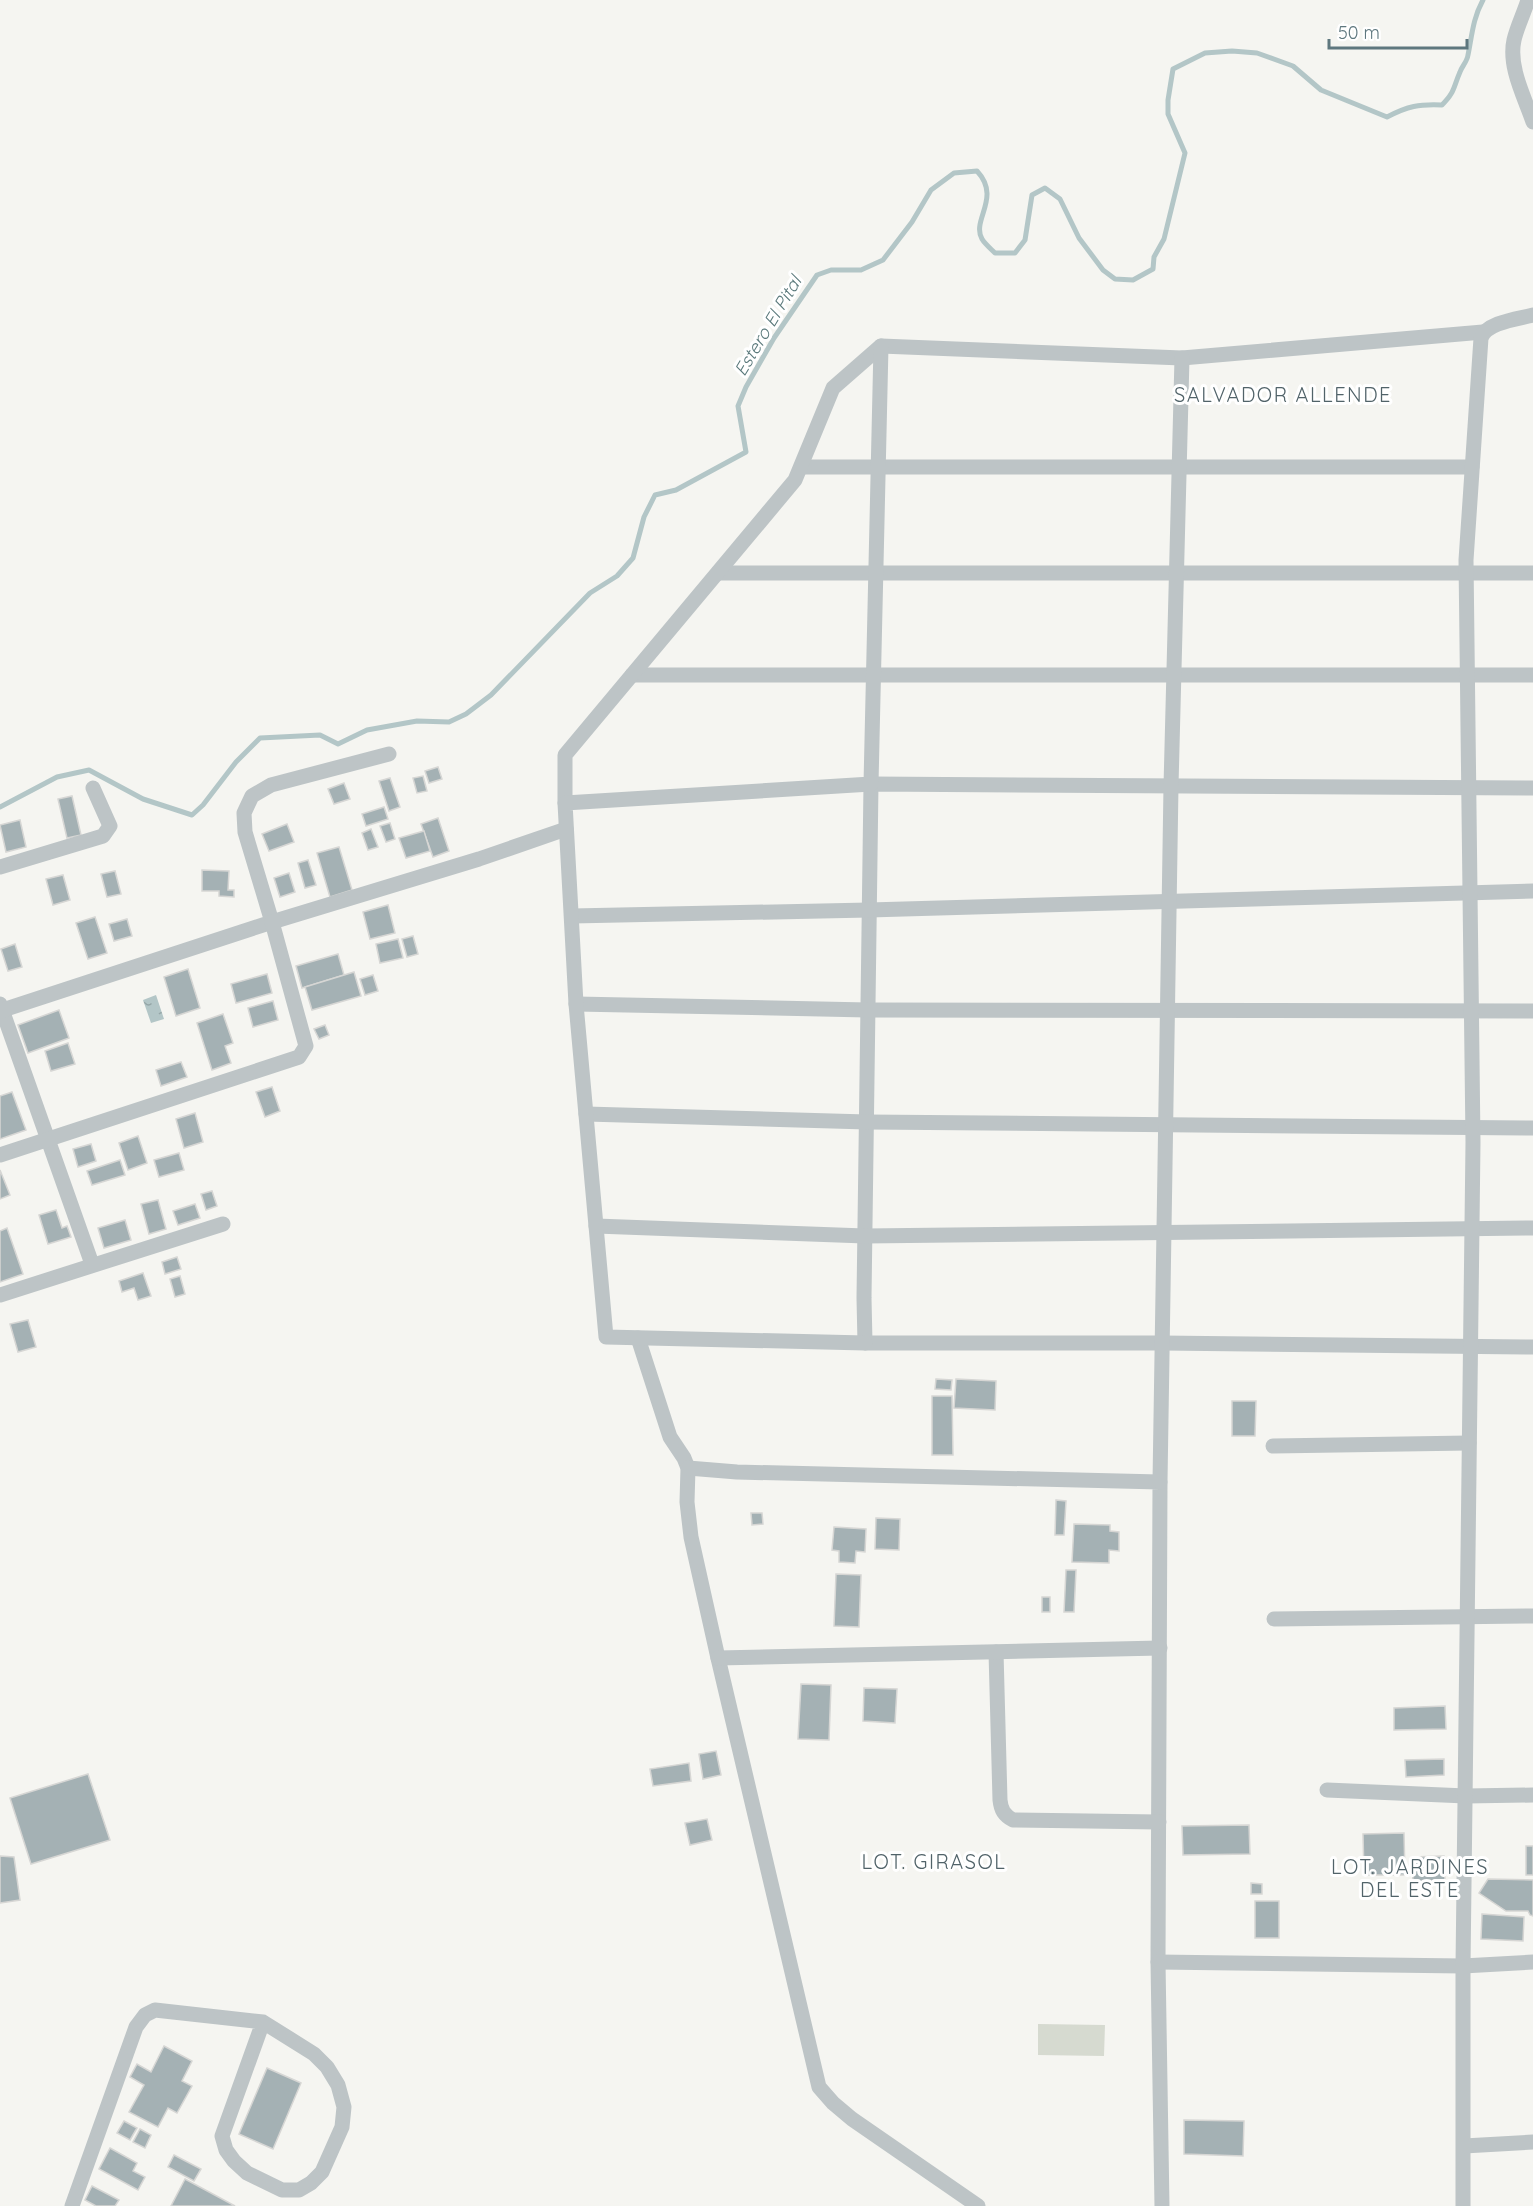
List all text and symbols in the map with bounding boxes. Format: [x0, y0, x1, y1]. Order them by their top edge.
scale bar [1329, 12, 1467, 50]
text: 50 m [1338, 21, 1380, 44]
water label: Estero El Pital [729, 270, 807, 380]
district label: SALVADOR ALLENDE [1174, 382, 1392, 407]
district label: LOT. GIRASOL [862, 1849, 1006, 1874]
district label: LOT. JARDINES DEL ESTE [1331, 1854, 1489, 1902]

